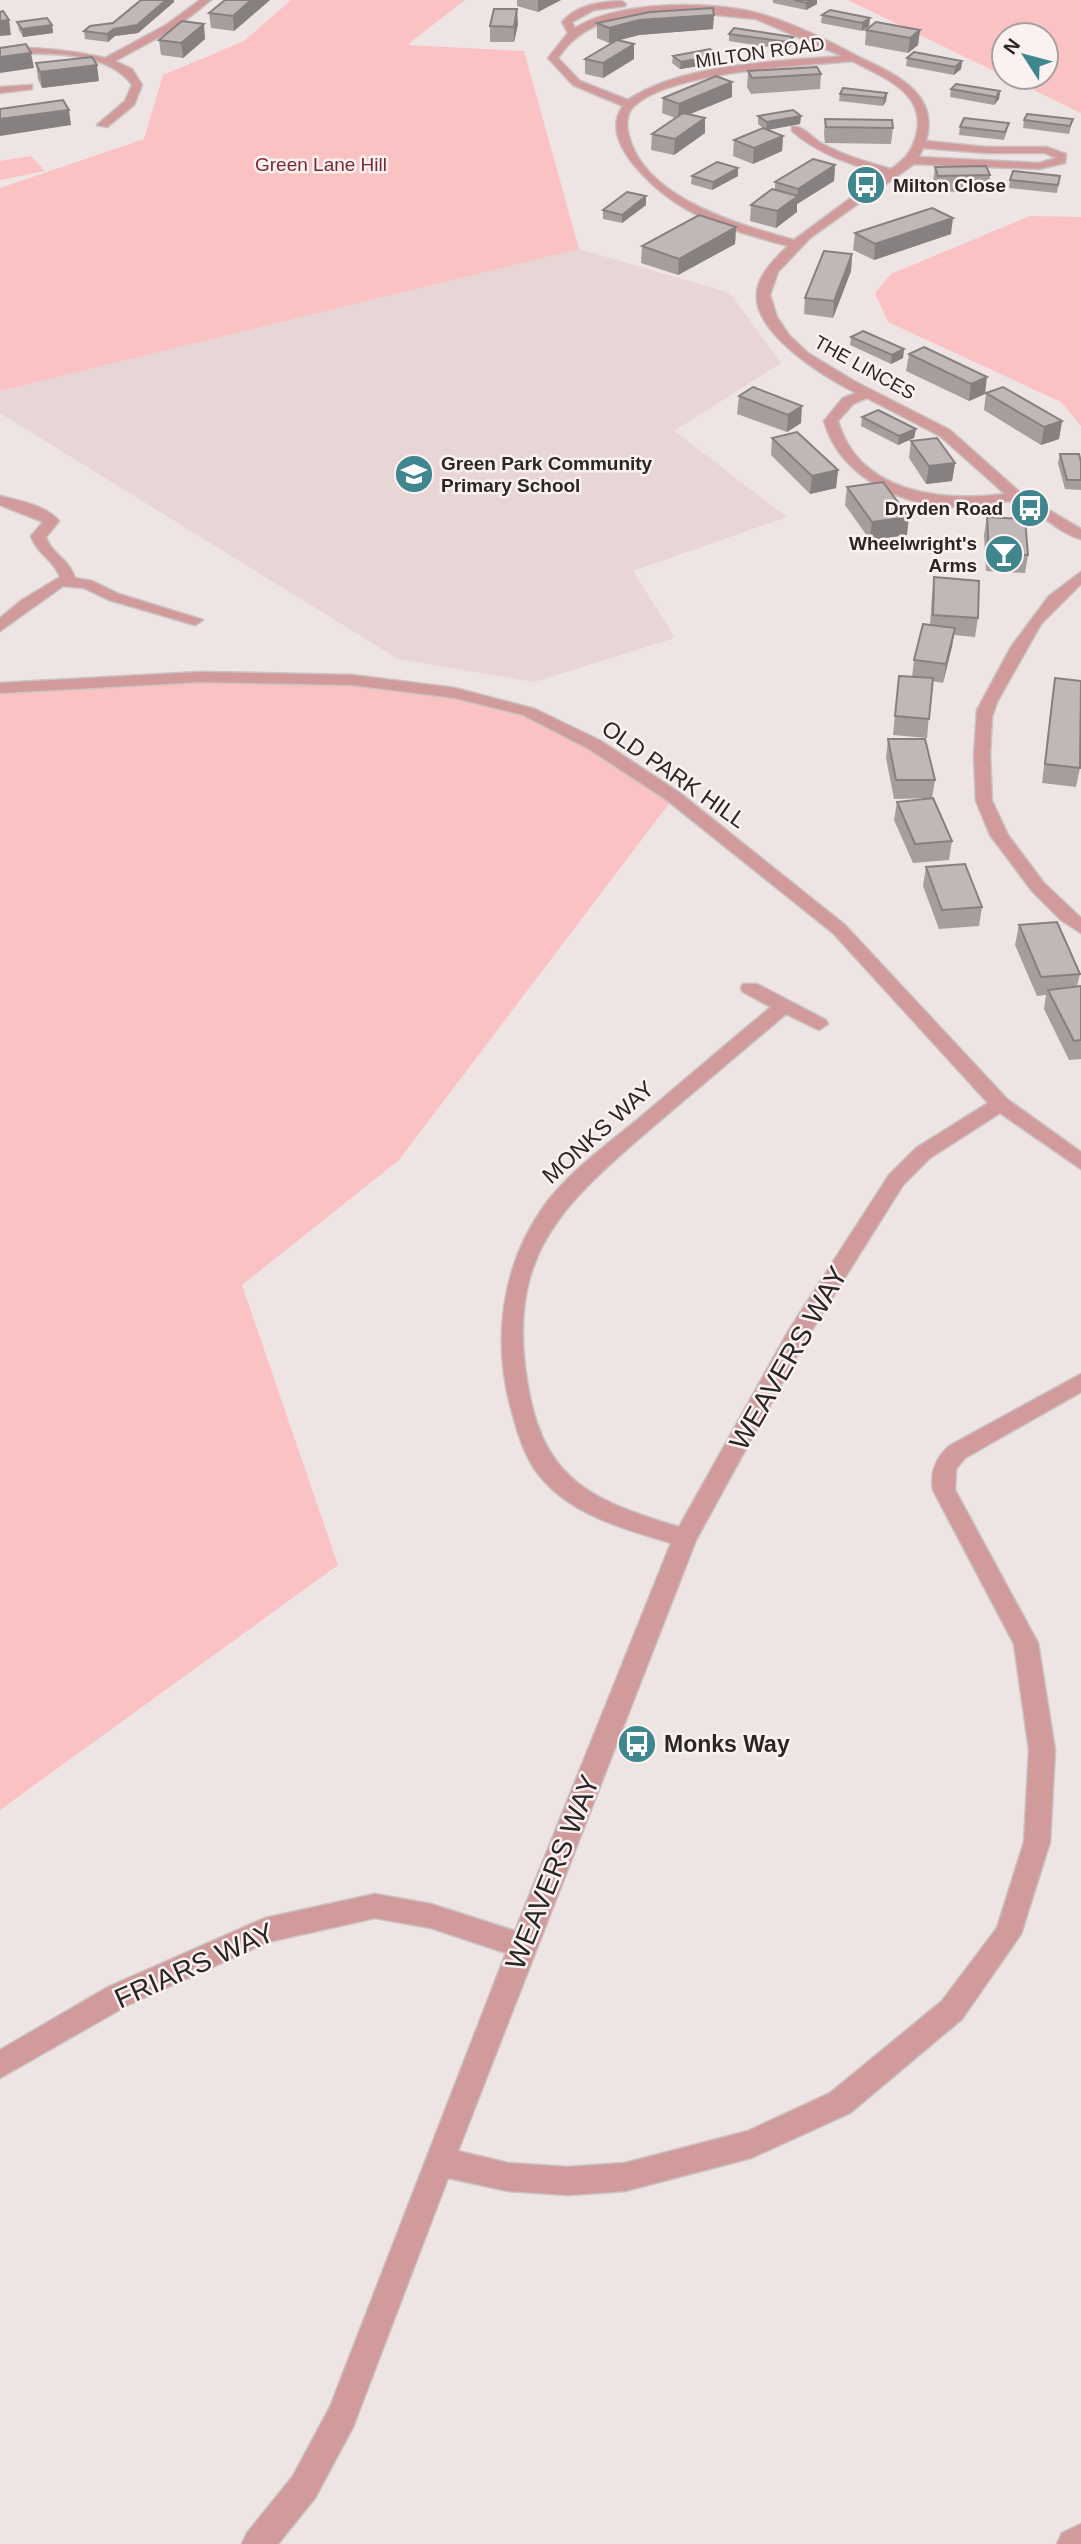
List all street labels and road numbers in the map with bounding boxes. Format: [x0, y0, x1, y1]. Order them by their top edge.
street label: MILTON ROAD [694, 33, 826, 72]
street label: THE LINCES [811, 331, 919, 404]
street label: OLD PARK HILL [597, 715, 751, 833]
street label: MONKS WAY [537, 1075, 659, 1189]
street label: WEAVERS WAY [723, 1261, 854, 1455]
street label: WEAVERS WAY [499, 1770, 606, 1974]
street label: FRIARS WAY [110, 1916, 279, 2014]

